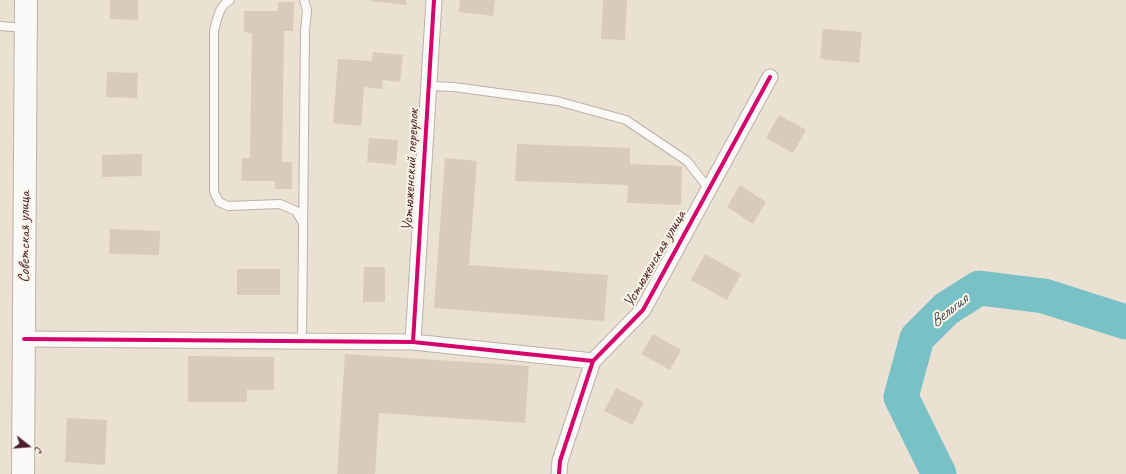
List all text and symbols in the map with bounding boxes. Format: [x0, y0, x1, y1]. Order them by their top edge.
street label: Устюженский переулок [398, 109, 424, 231]
street label: Советская улица [15, 191, 35, 283]
street label: Устюженская улица [620, 207, 690, 311]
water label: Вельгия [926, 290, 972, 332]
north arrow [8, 426, 48, 466]
text: С [32, 445, 47, 454]

